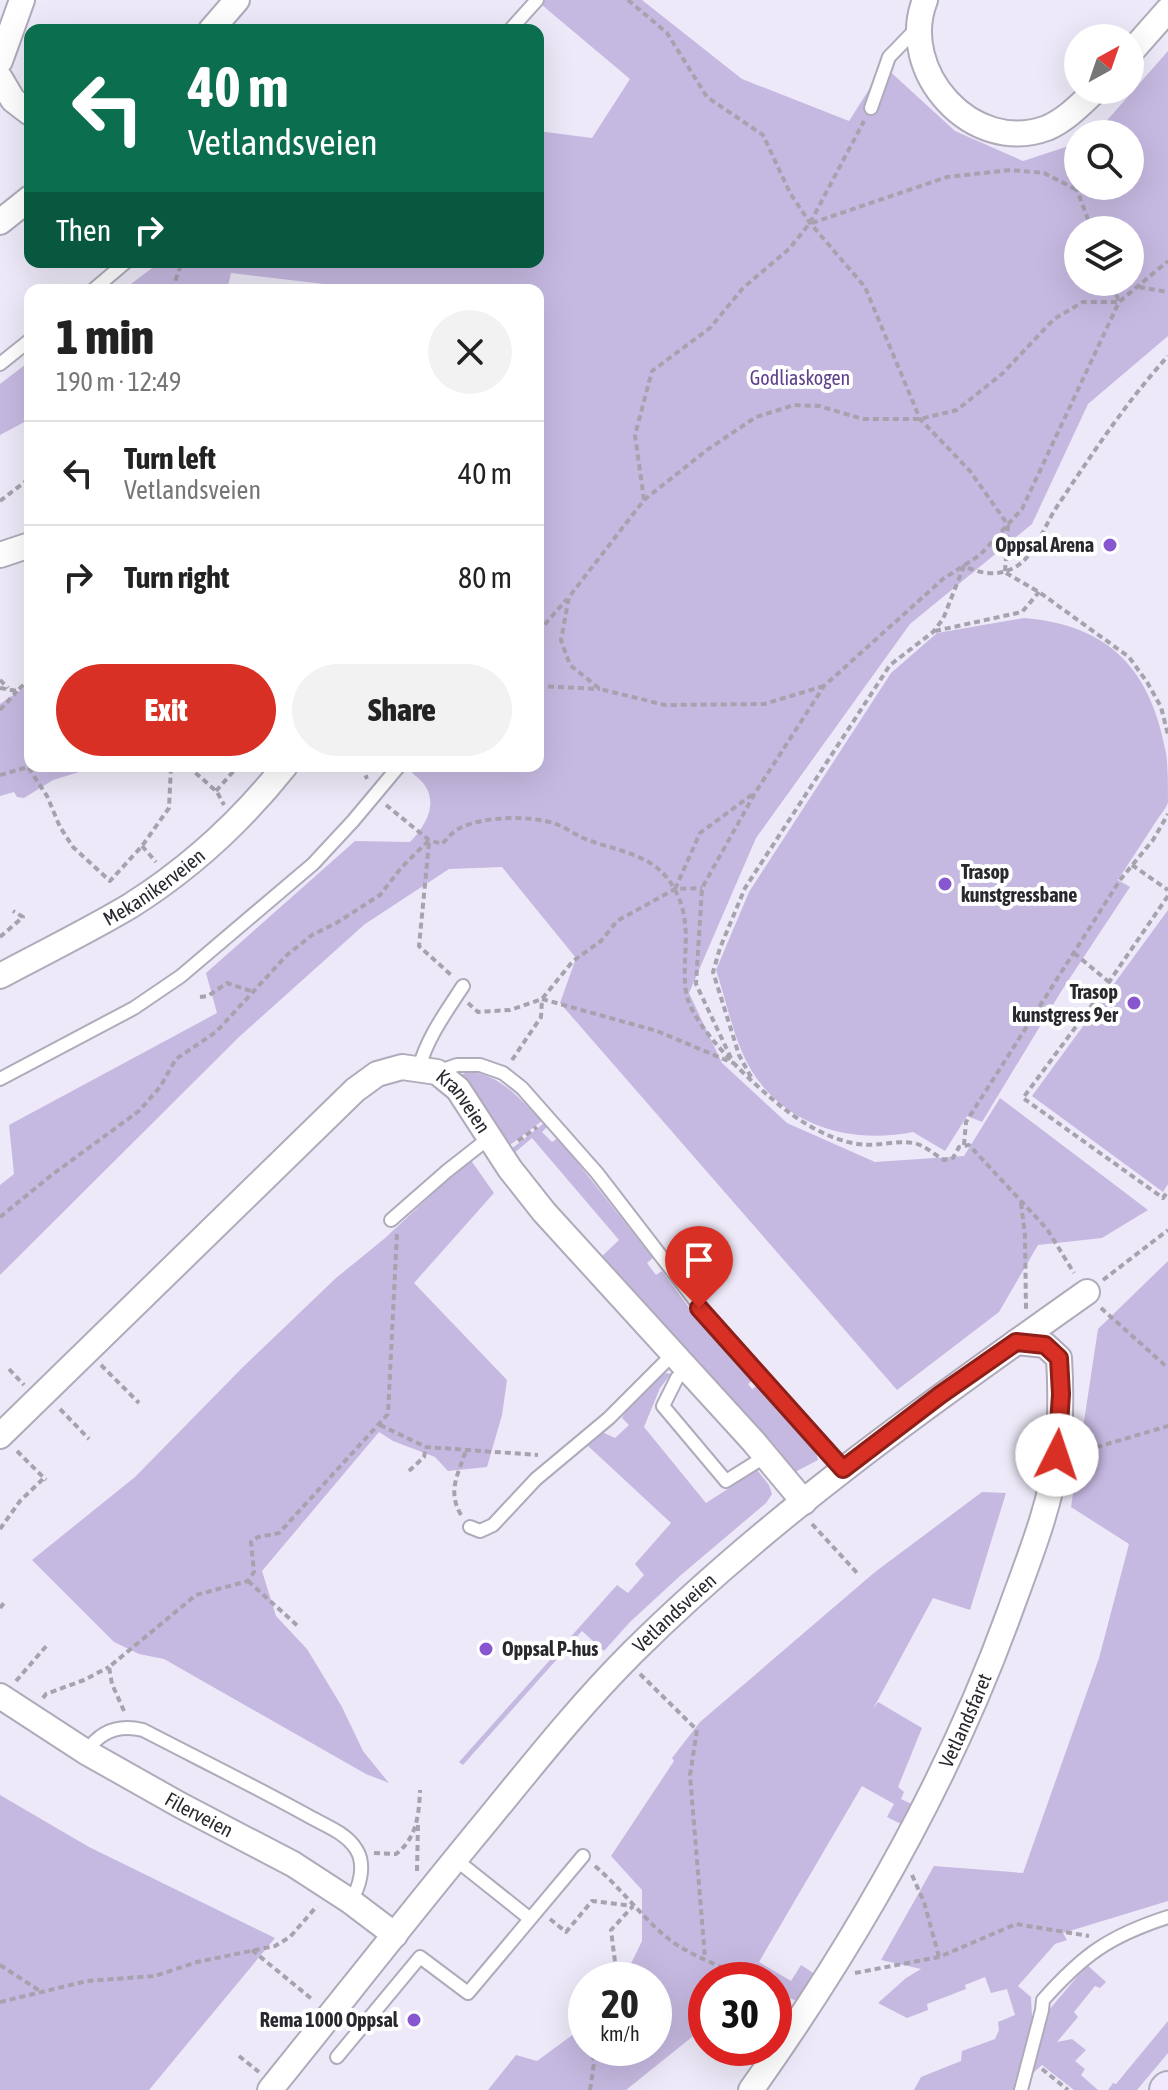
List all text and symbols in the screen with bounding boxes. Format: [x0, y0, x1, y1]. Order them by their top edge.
north arrow [1064, 24, 1144, 104]
map controls [1064, 24, 1144, 296]
text: 40 m [188, 55, 289, 119]
icon: left [56, 56, 160, 160]
button: search [1064, 120, 1144, 200]
text: Vetlandsveien [188, 121, 378, 163]
icon: right [127, 208, 171, 252]
text: Then [56, 213, 111, 247]
button: layers [1064, 216, 1144, 296]
text: 1 min [56, 309, 154, 364]
button: close [428, 310, 512, 394]
park label: Godliaskogen [750, 366, 850, 389]
text: 190 m · 12:49 [56, 367, 181, 397]
text: Turn left [124, 441, 216, 475]
icon: left [56, 451, 100, 495]
text: 40 m [458, 456, 512, 490]
text: Vetlandsveien [124, 475, 261, 505]
place label: Oppsal Arena [995, 533, 1094, 556]
marker: Oppsal Arena [1101, 536, 1119, 554]
icon: right [56, 555, 100, 599]
text: Turn right [124, 560, 230, 594]
text: 80 m [458, 560, 512, 594]
button: Exit [56, 664, 276, 756]
button: Share [292, 664, 512, 756]
street label: Mekanikerveien [99, 843, 209, 930]
place label: Trasop kunstgressbane [961, 860, 1077, 906]
marker: Trasop kunstgressbane [936, 875, 954, 893]
place label: Trasop kunstgress 9er [1012, 980, 1119, 1026]
marker: Trasop kunstgress 9er [1125, 994, 1143, 1012]
street label: Kranveien [432, 1064, 495, 1137]
pin [665, 1226, 733, 1308]
icon: arrive [677, 1238, 721, 1282]
position arrow [1015, 1413, 1099, 1497]
street label: Vetlandsveien [628, 1568, 720, 1657]
place label: Oppsal P-hus [502, 1637, 598, 1660]
marker: Oppsal P-hus [477, 1640, 495, 1658]
street label: Vetlandsfaret [934, 1670, 996, 1771]
street label: Filerveien [161, 1787, 237, 1842]
speed limit sign: 30 [688, 1962, 792, 2066]
text: 20 [601, 1981, 639, 2026]
place label: Rema 1000 Oppsal [260, 2008, 399, 2031]
marker: Rema 1000 Oppsal [405, 2011, 423, 2029]
text: km/h [600, 2022, 640, 2045]

